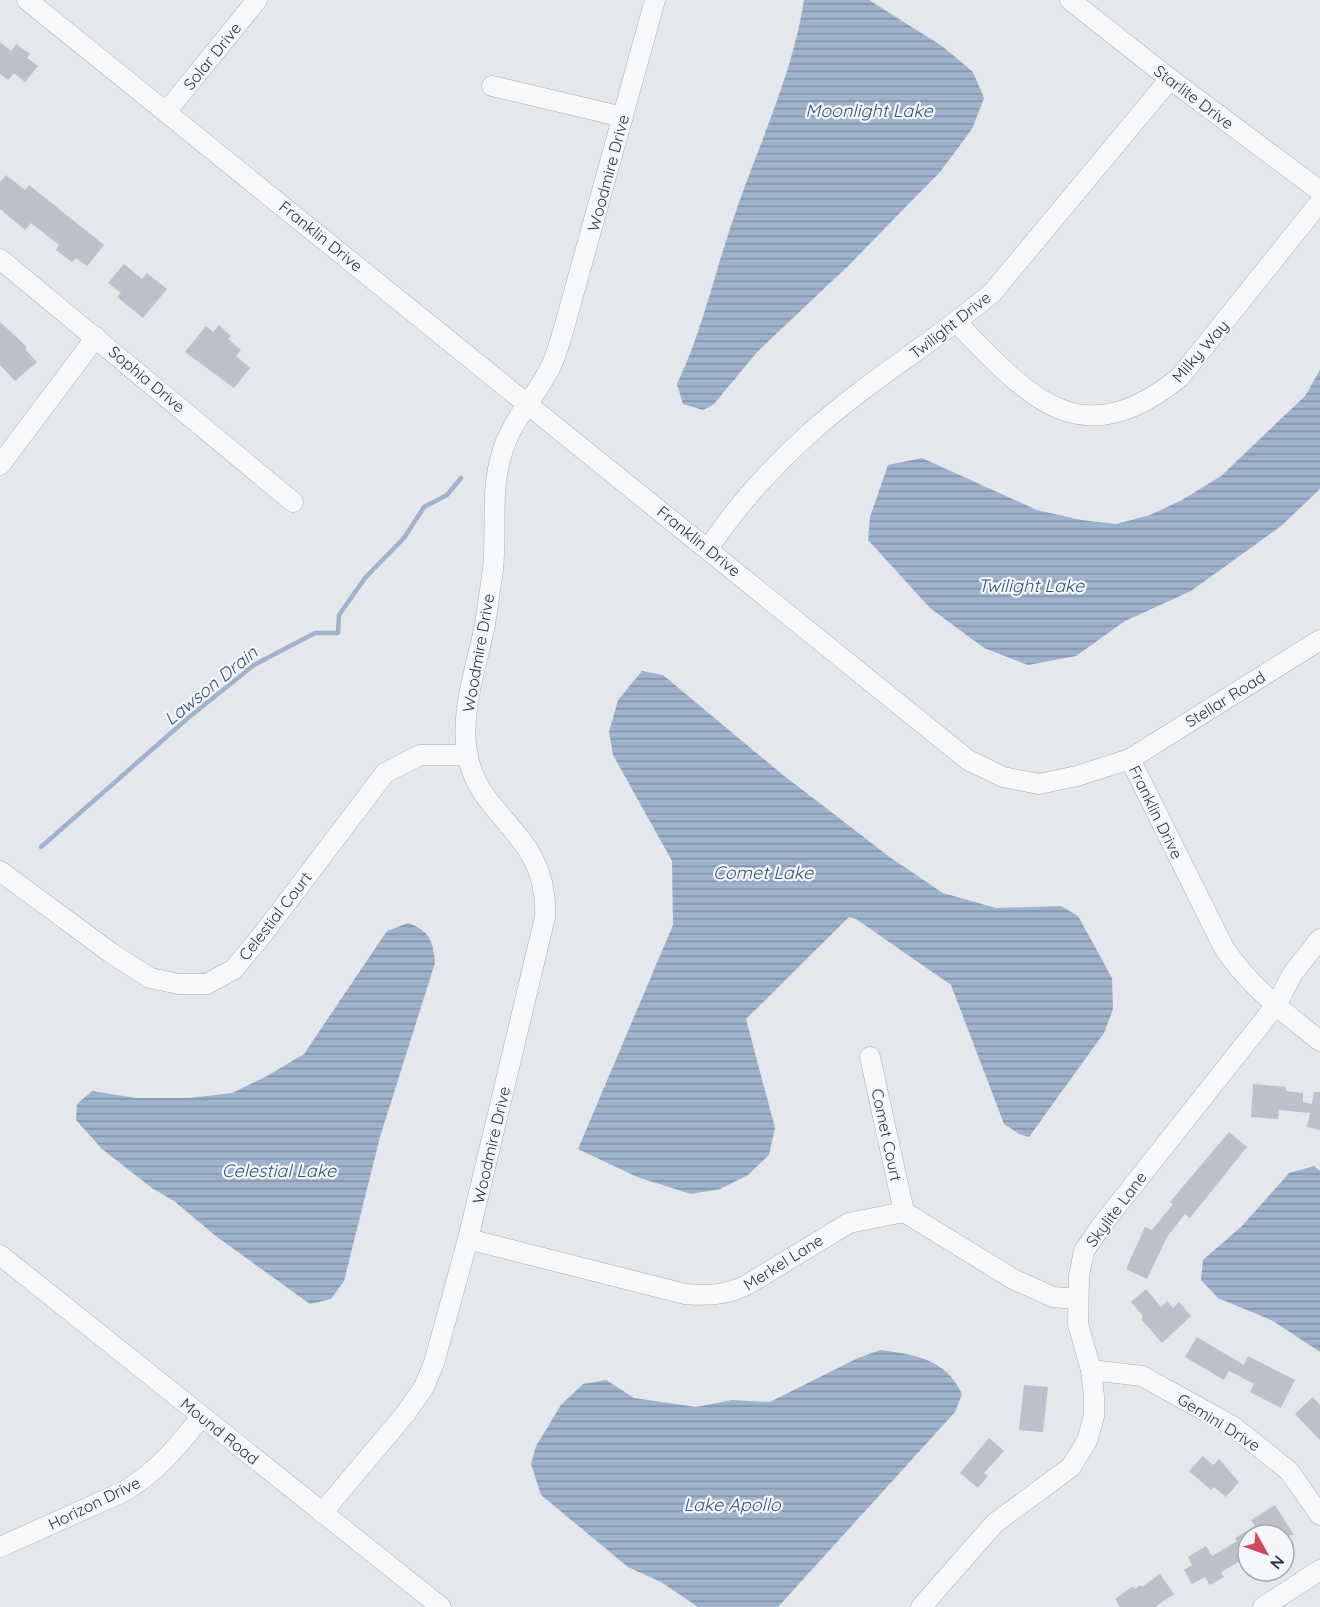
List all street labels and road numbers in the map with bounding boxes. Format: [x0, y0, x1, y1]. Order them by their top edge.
street label: Solar Drive [179, 18, 245, 94]
street label: Starlite Drive [1150, 61, 1238, 133]
street label: Woodmire Drive [583, 112, 633, 234]
street label: Franklin Drive [275, 196, 367, 276]
street label: Twilight Drive [905, 287, 995, 363]
street label: Milky Way [1167, 316, 1233, 386]
street label: Sophia Drive [105, 341, 189, 417]
street label: Franklin Drive [653, 501, 745, 581]
street label: Woodmire Drive [458, 592, 498, 714]
street label: Stellar Road [1181, 666, 1269, 732]
street label: Franklin Drive [1125, 762, 1187, 862]
street label: Celestial Court [234, 868, 316, 964]
street label: Woodmire Drive [468, 1084, 514, 1206]
street label: Comet Court [867, 1087, 907, 1183]
street label: Skylite Lane [1081, 1167, 1151, 1251]
street label: Merkel Lane [739, 1230, 827, 1294]
street label: Gemini Drive [1174, 1389, 1264, 1455]
street label: Mound Road [177, 1393, 263, 1469]
street label: Horizon Drive [45, 1472, 143, 1534]

